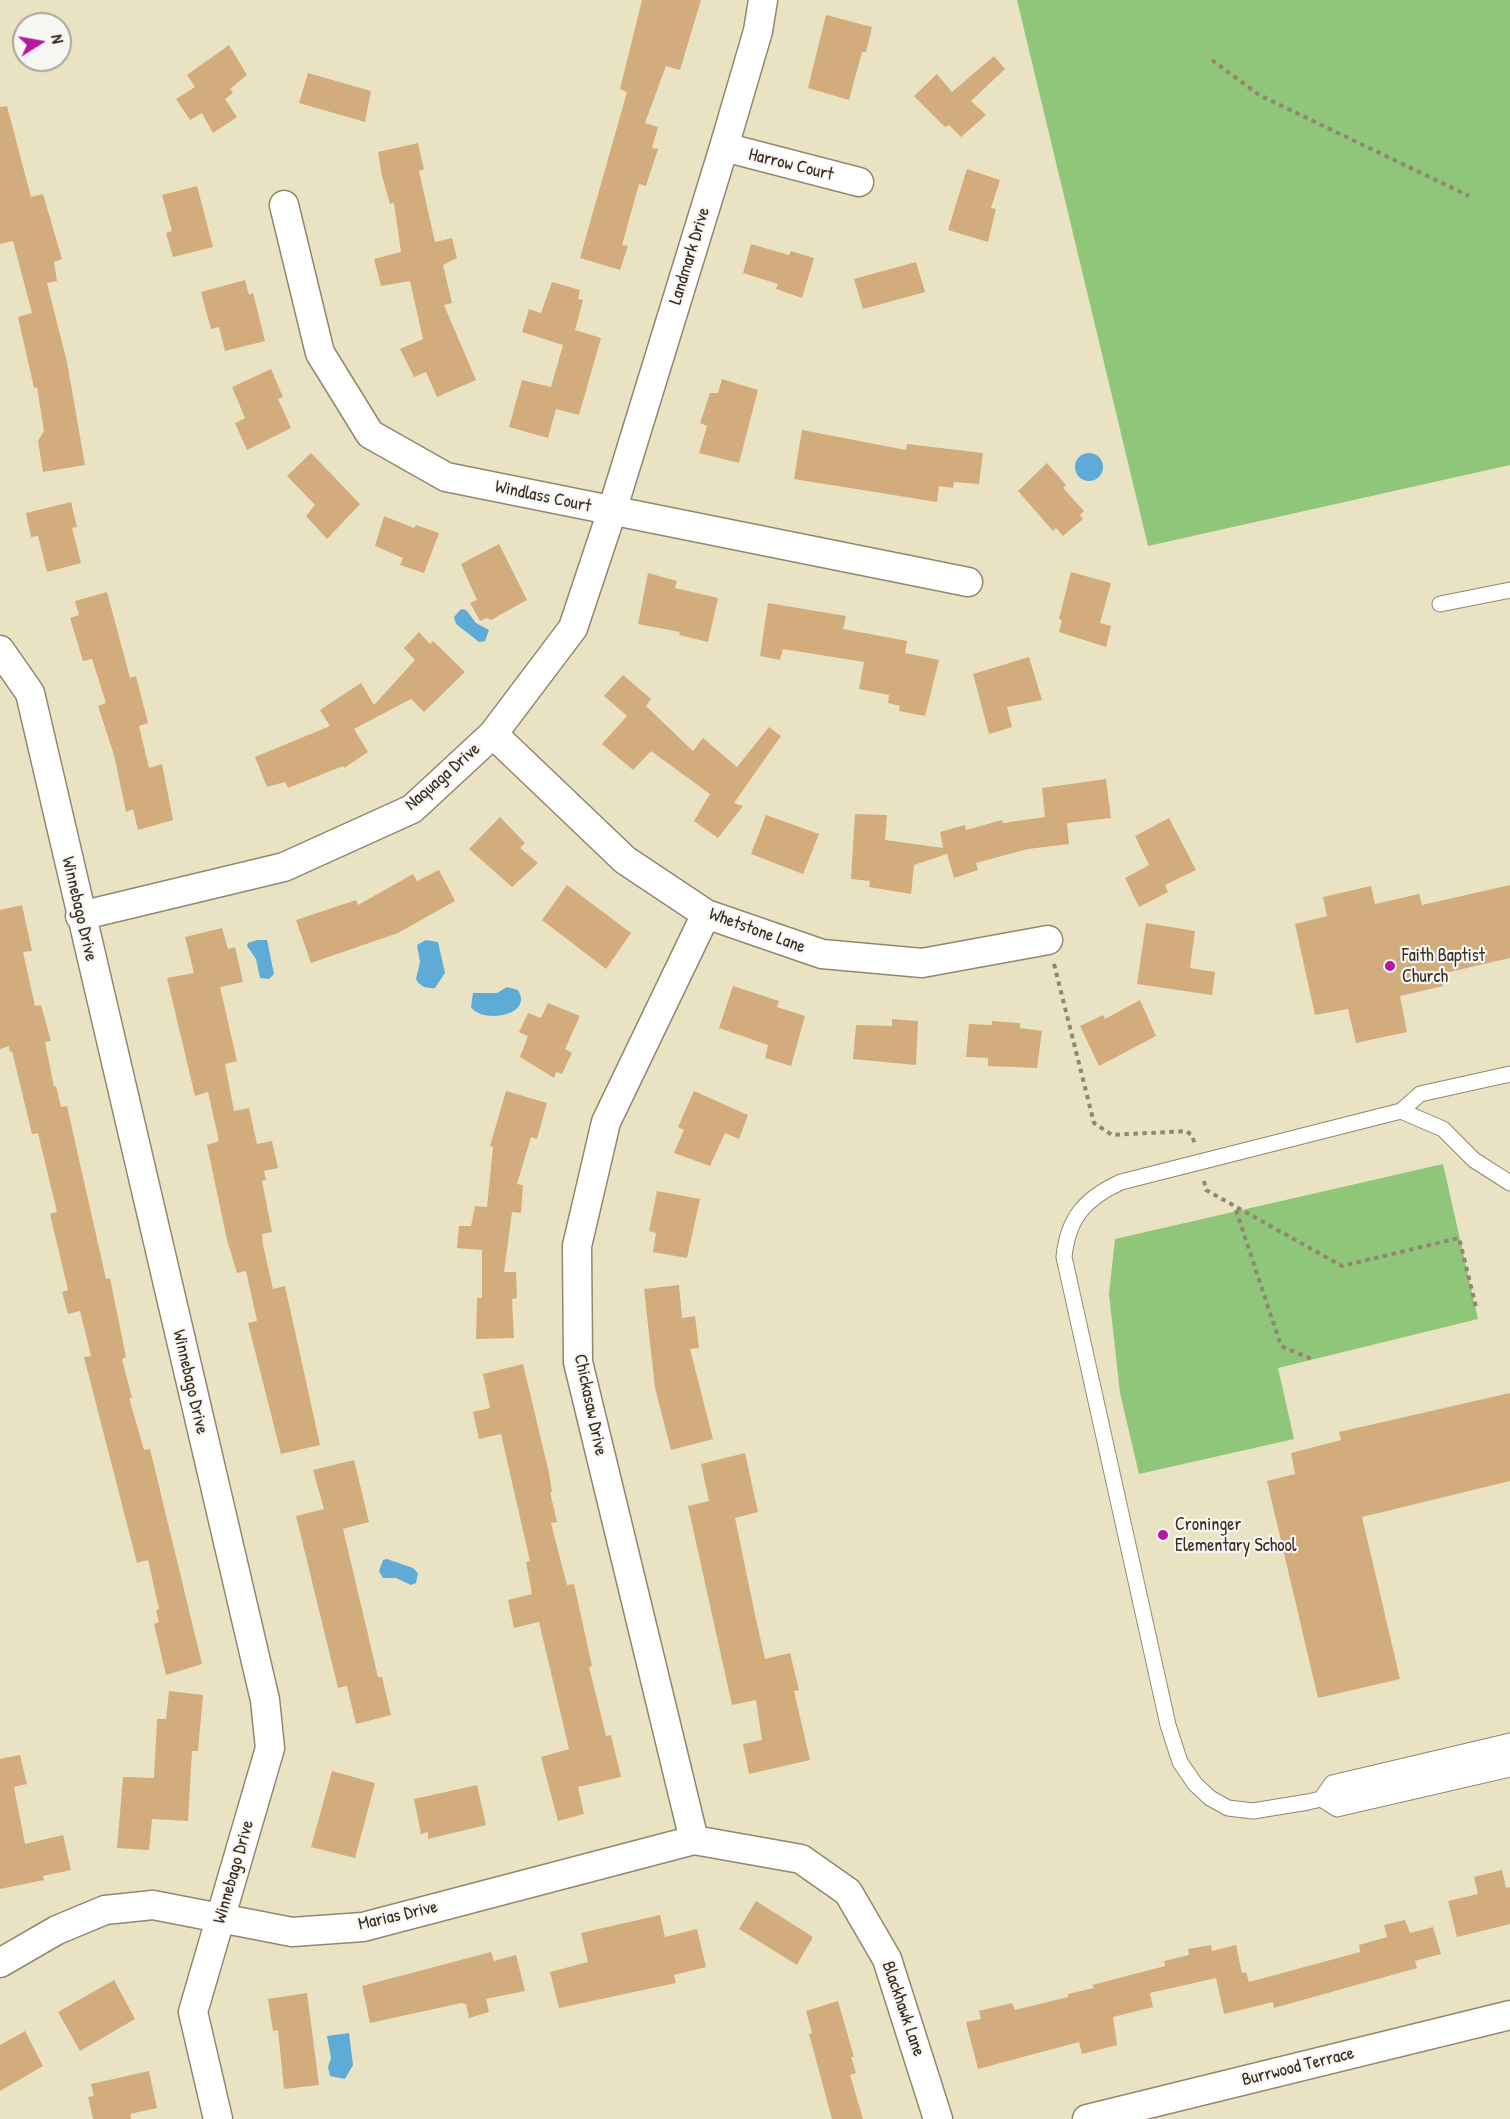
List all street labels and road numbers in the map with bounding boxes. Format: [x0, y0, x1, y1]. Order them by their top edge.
street label: Harrow Court [746, 144, 836, 186]
street label: Landmark Drive [665, 205, 715, 307]
street label: Windlass Court [493, 476, 593, 518]
street label: Naquaga Drive [401, 739, 485, 815]
street label: Winnebago Drive [57, 855, 101, 963]
street label: Whetstone Lane [706, 904, 808, 958]
street label: Winnebago Drive [168, 1328, 212, 1436]
street label: Chickasaw Drive [569, 1352, 611, 1458]
street label: Winnebago Drive [209, 1818, 259, 1926]
street label: Marias Drive [356, 1896, 440, 1936]
street label: Blackhawk Lane [877, 1959, 929, 2059]
street label: Burrwood Terrace [1240, 2043, 1356, 2091]

